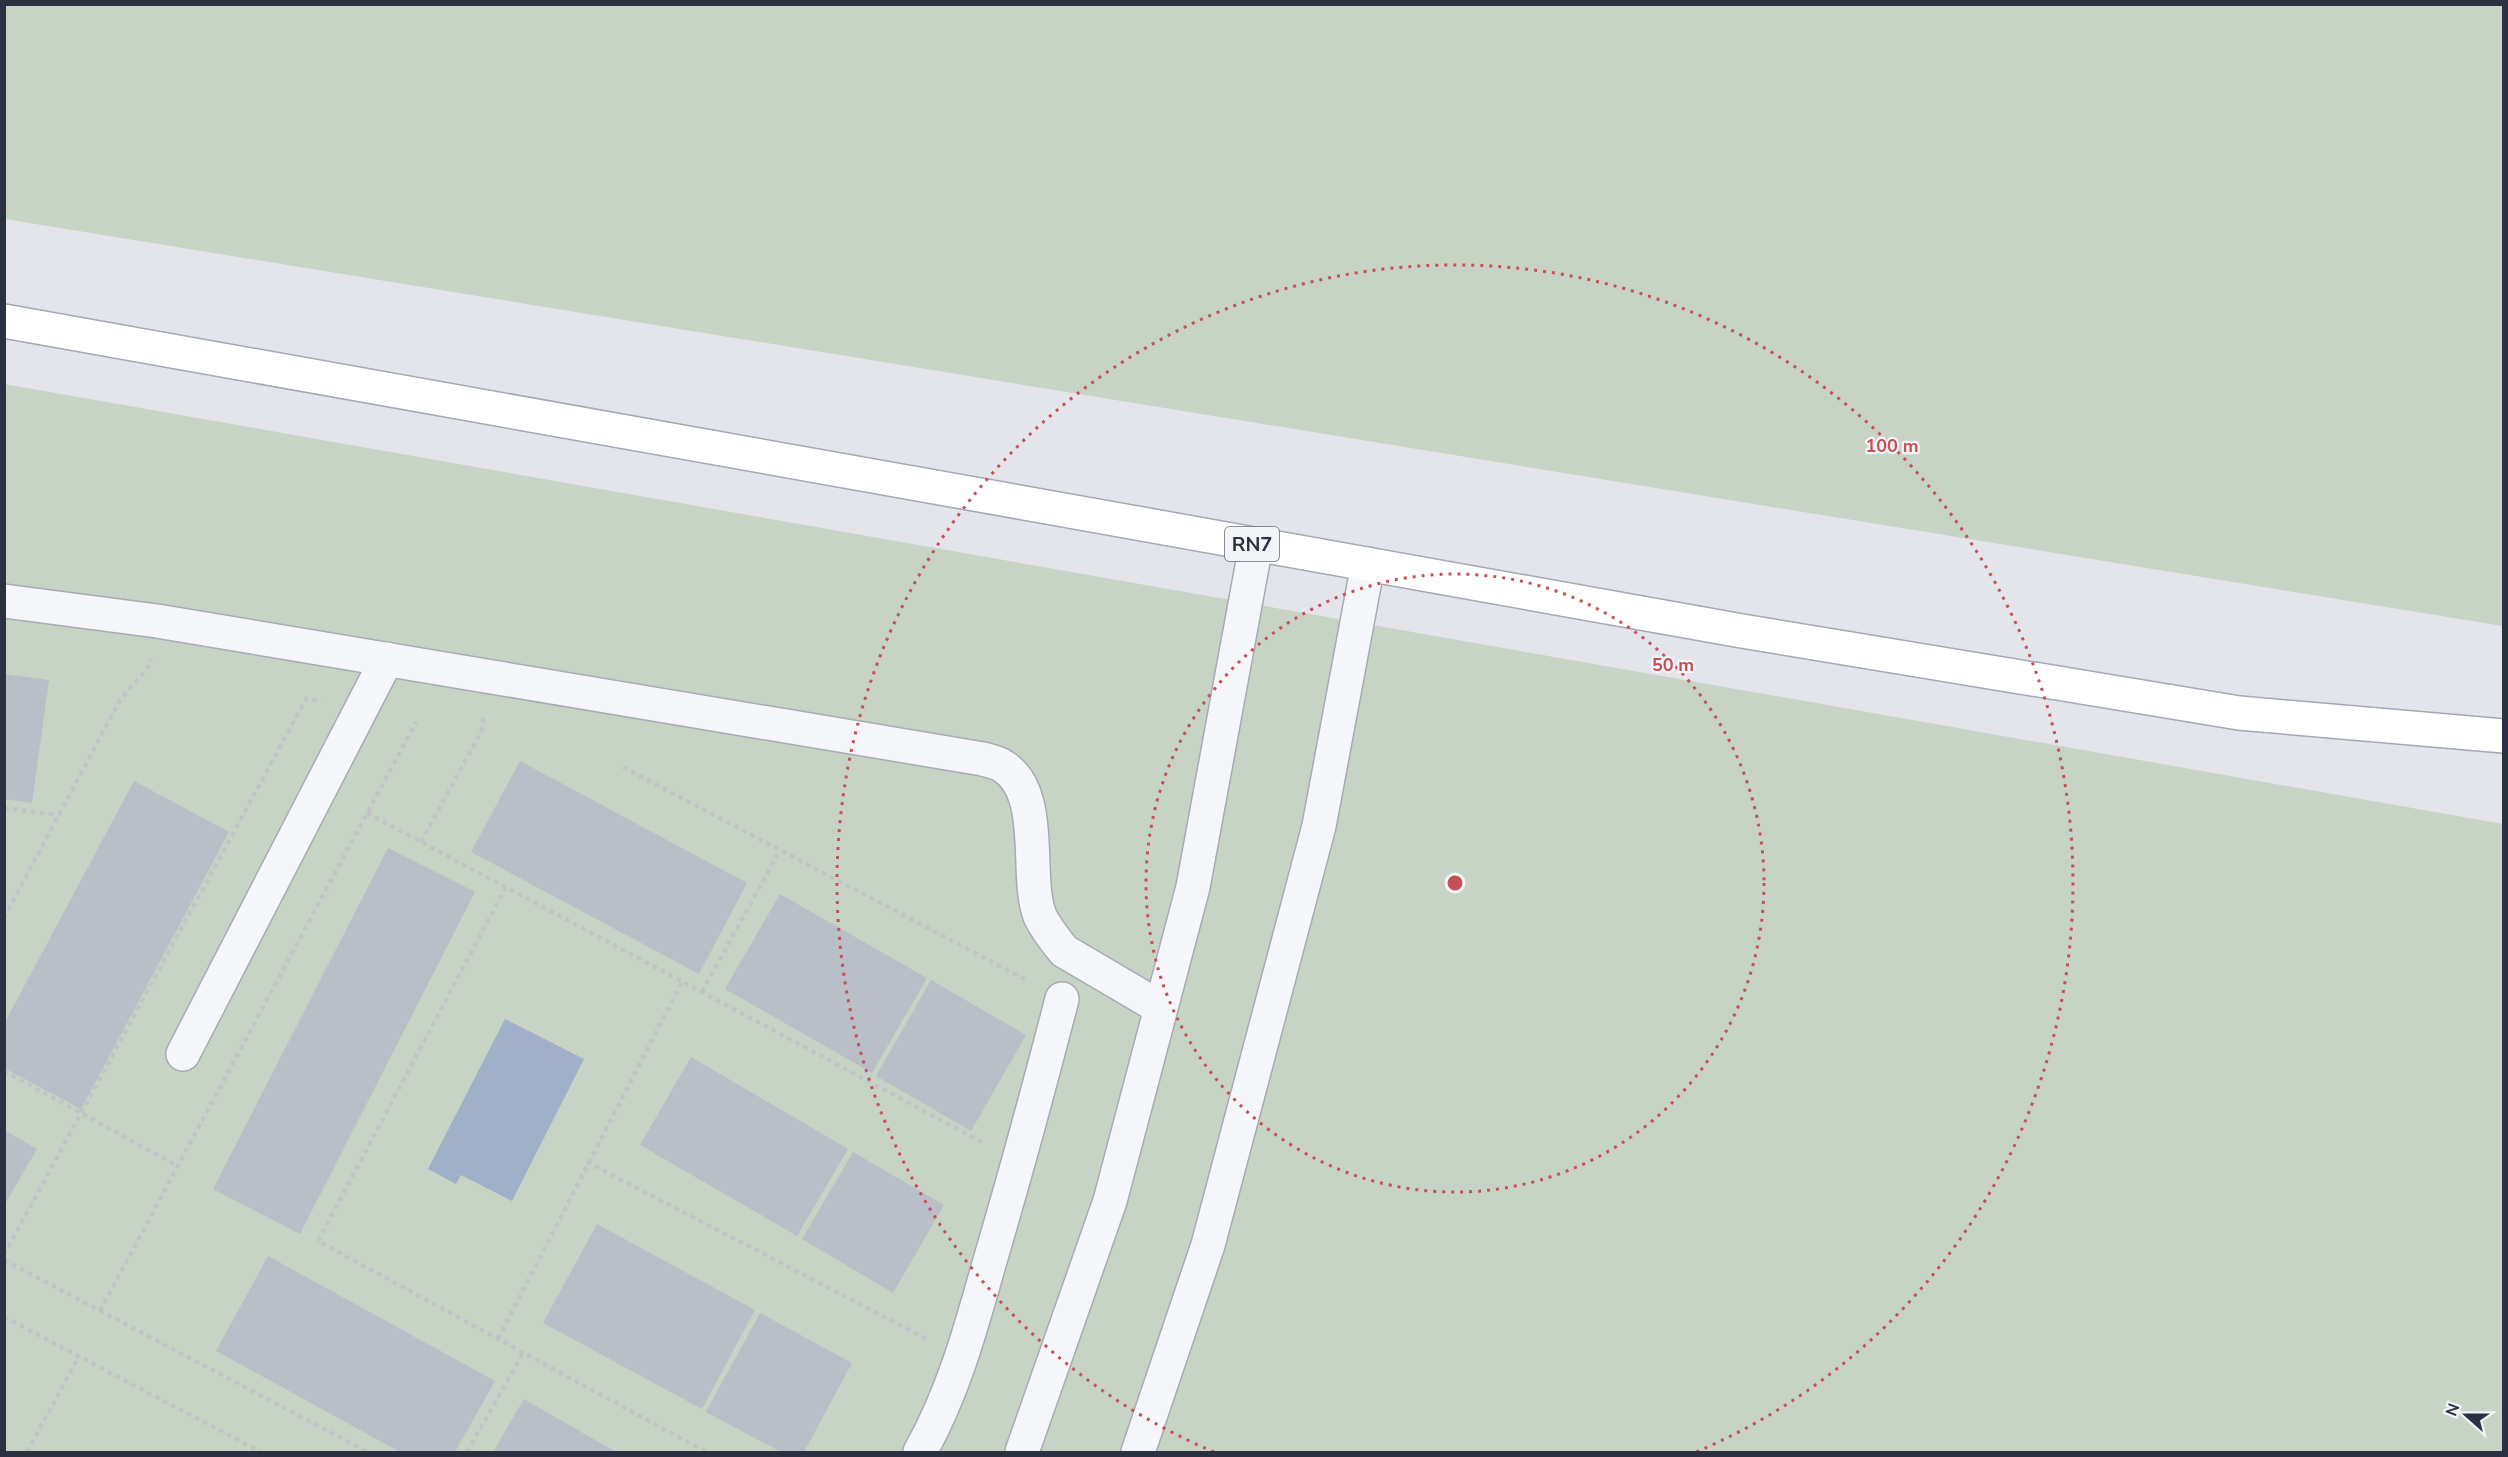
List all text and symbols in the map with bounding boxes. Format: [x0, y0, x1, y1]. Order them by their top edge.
text: 100 m [1865, 434, 1919, 458]
road number: RN7 [1225, 527, 1279, 561]
text: 50 m [1652, 653, 1694, 677]
centre of rings [1445, 873, 1465, 893]
north arrow [2436, 1385, 2496, 1445]
text: N [2441, 1400, 2465, 1420]

